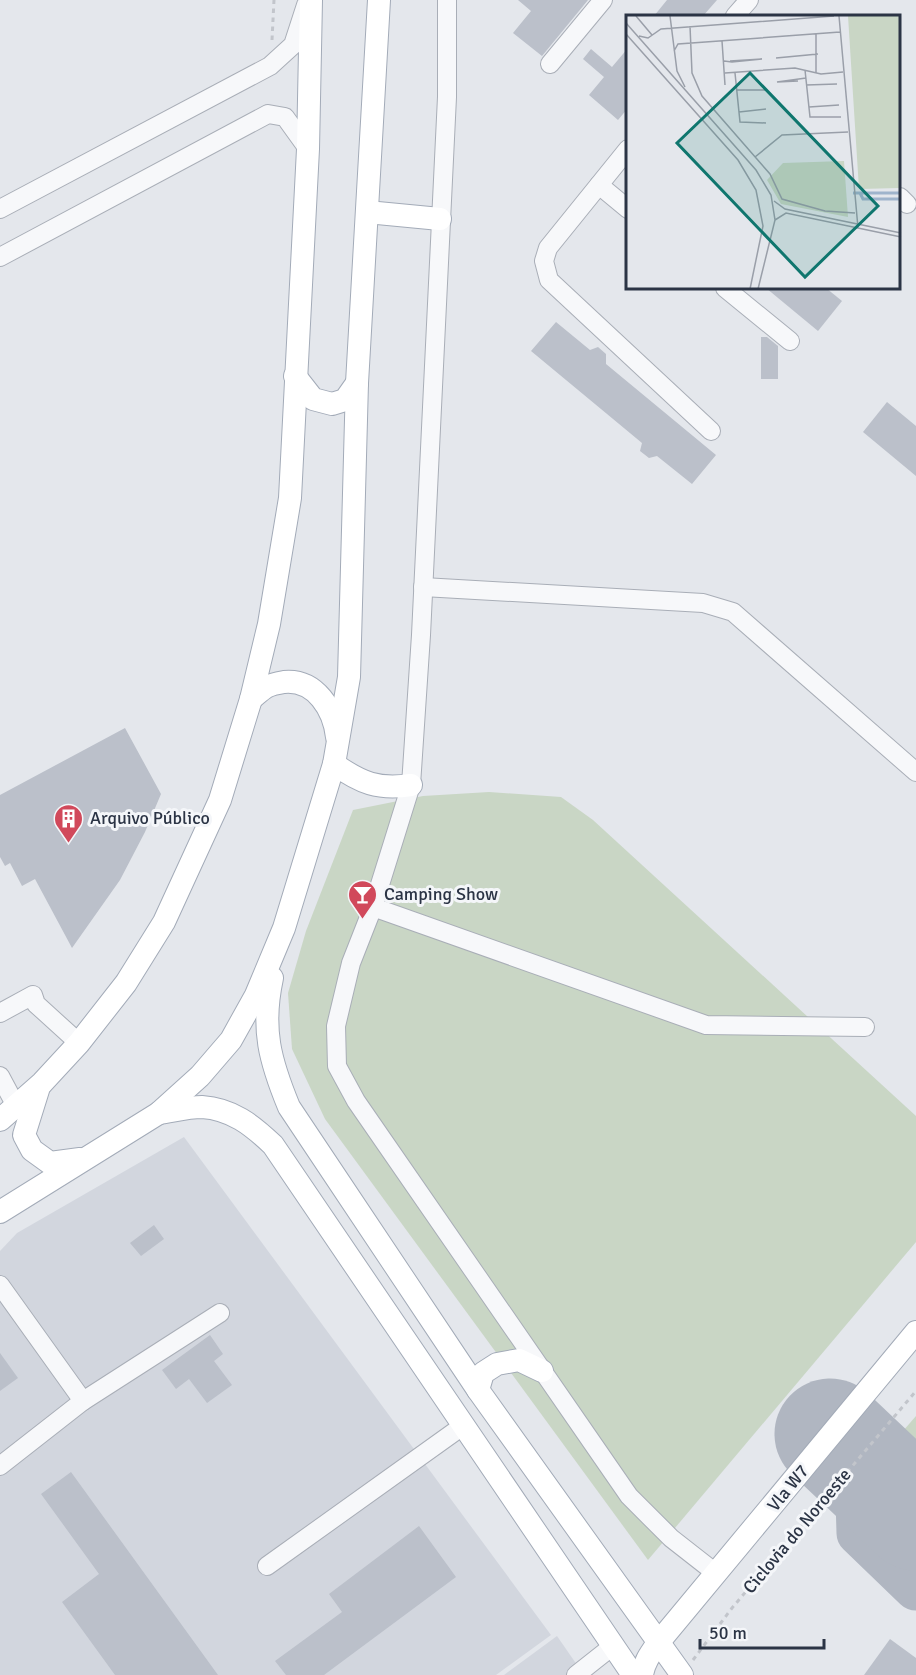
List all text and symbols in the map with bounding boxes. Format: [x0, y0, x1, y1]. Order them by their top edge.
inset map [626, 15, 901, 290]
building icon: Arquivo Público [53, 802, 85, 844]
place label: Arquivo Público [90, 807, 210, 829]
bar icon: Camping Show [347, 878, 379, 920]
place label: Camping Show [384, 883, 498, 905]
street label: Vla W7 [763, 1460, 813, 1516]
street label: Ciclovia do Noroeste [738, 1464, 856, 1598]
scale bar [700, 1612, 824, 1650]
text: 50 m [709, 1622, 747, 1644]

